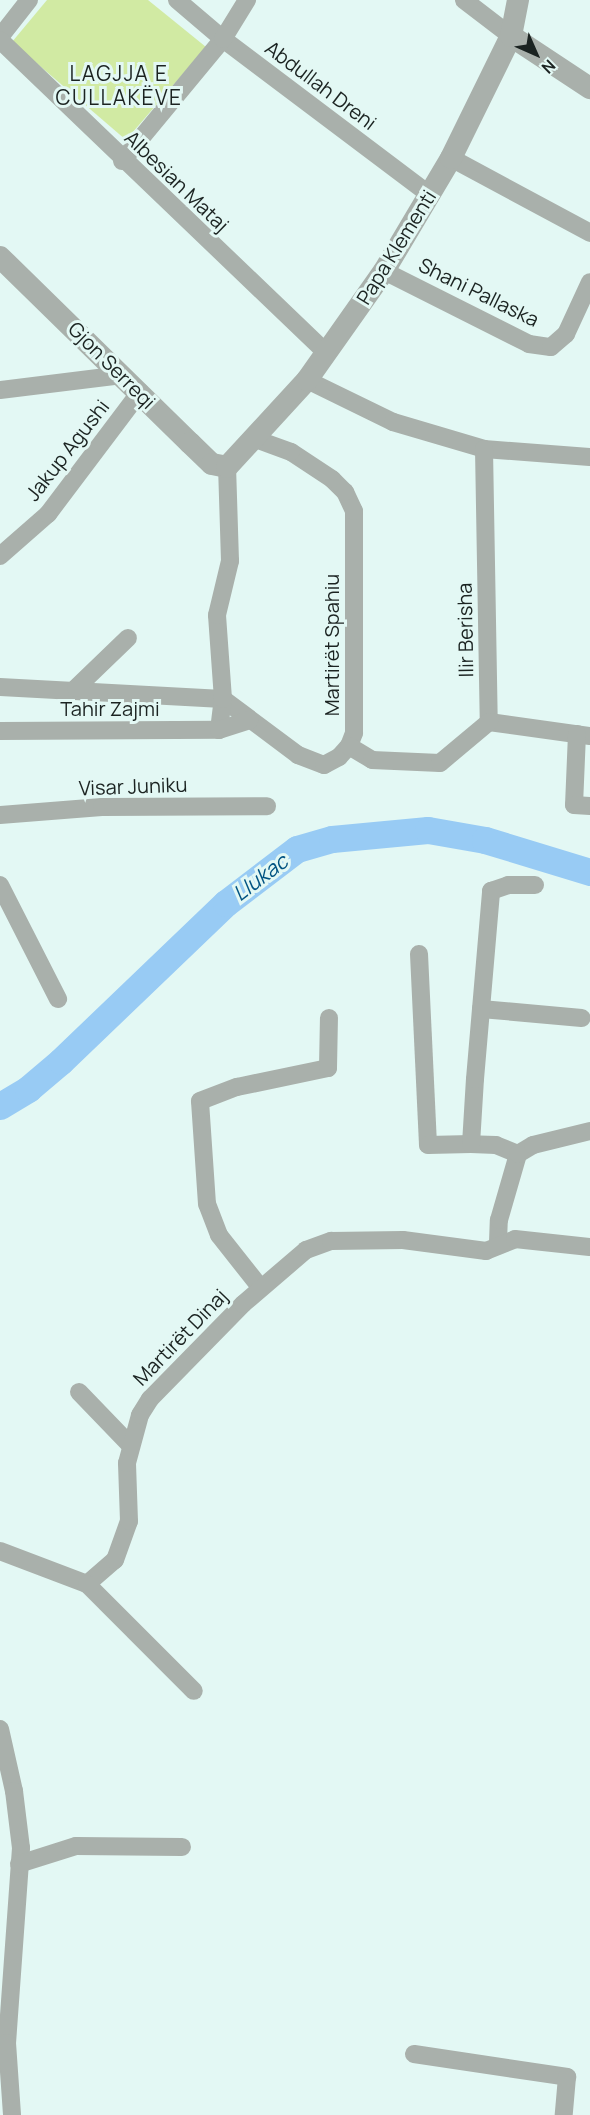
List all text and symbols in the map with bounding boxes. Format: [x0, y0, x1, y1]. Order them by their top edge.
north arrow [506, 24, 566, 84]
street label: Abdullah Dreni [261, 35, 381, 135]
text: N [537, 55, 561, 79]
district label: LAGJJA E CULLAKËVE [55, 60, 183, 110]
street label: Albesian Mataj [120, 125, 234, 237]
street label: Papa Klementi [351, 185, 441, 309]
street label: Shani Pallaska [415, 253, 543, 331]
street label: Gjon Serreqi [63, 316, 161, 414]
street label: Jakup Agushi [20, 395, 114, 505]
street label: Martirët Spahiu [319, 574, 343, 716]
street label: Ilir Berisha [452, 583, 478, 677]
street label: Tahir Zajmi [60, 696, 160, 720]
street label: Visar Juniku [78, 772, 188, 800]
water label: Llukac [228, 848, 292, 906]
street label: Martirët Dinaj [128, 1284, 232, 1390]

